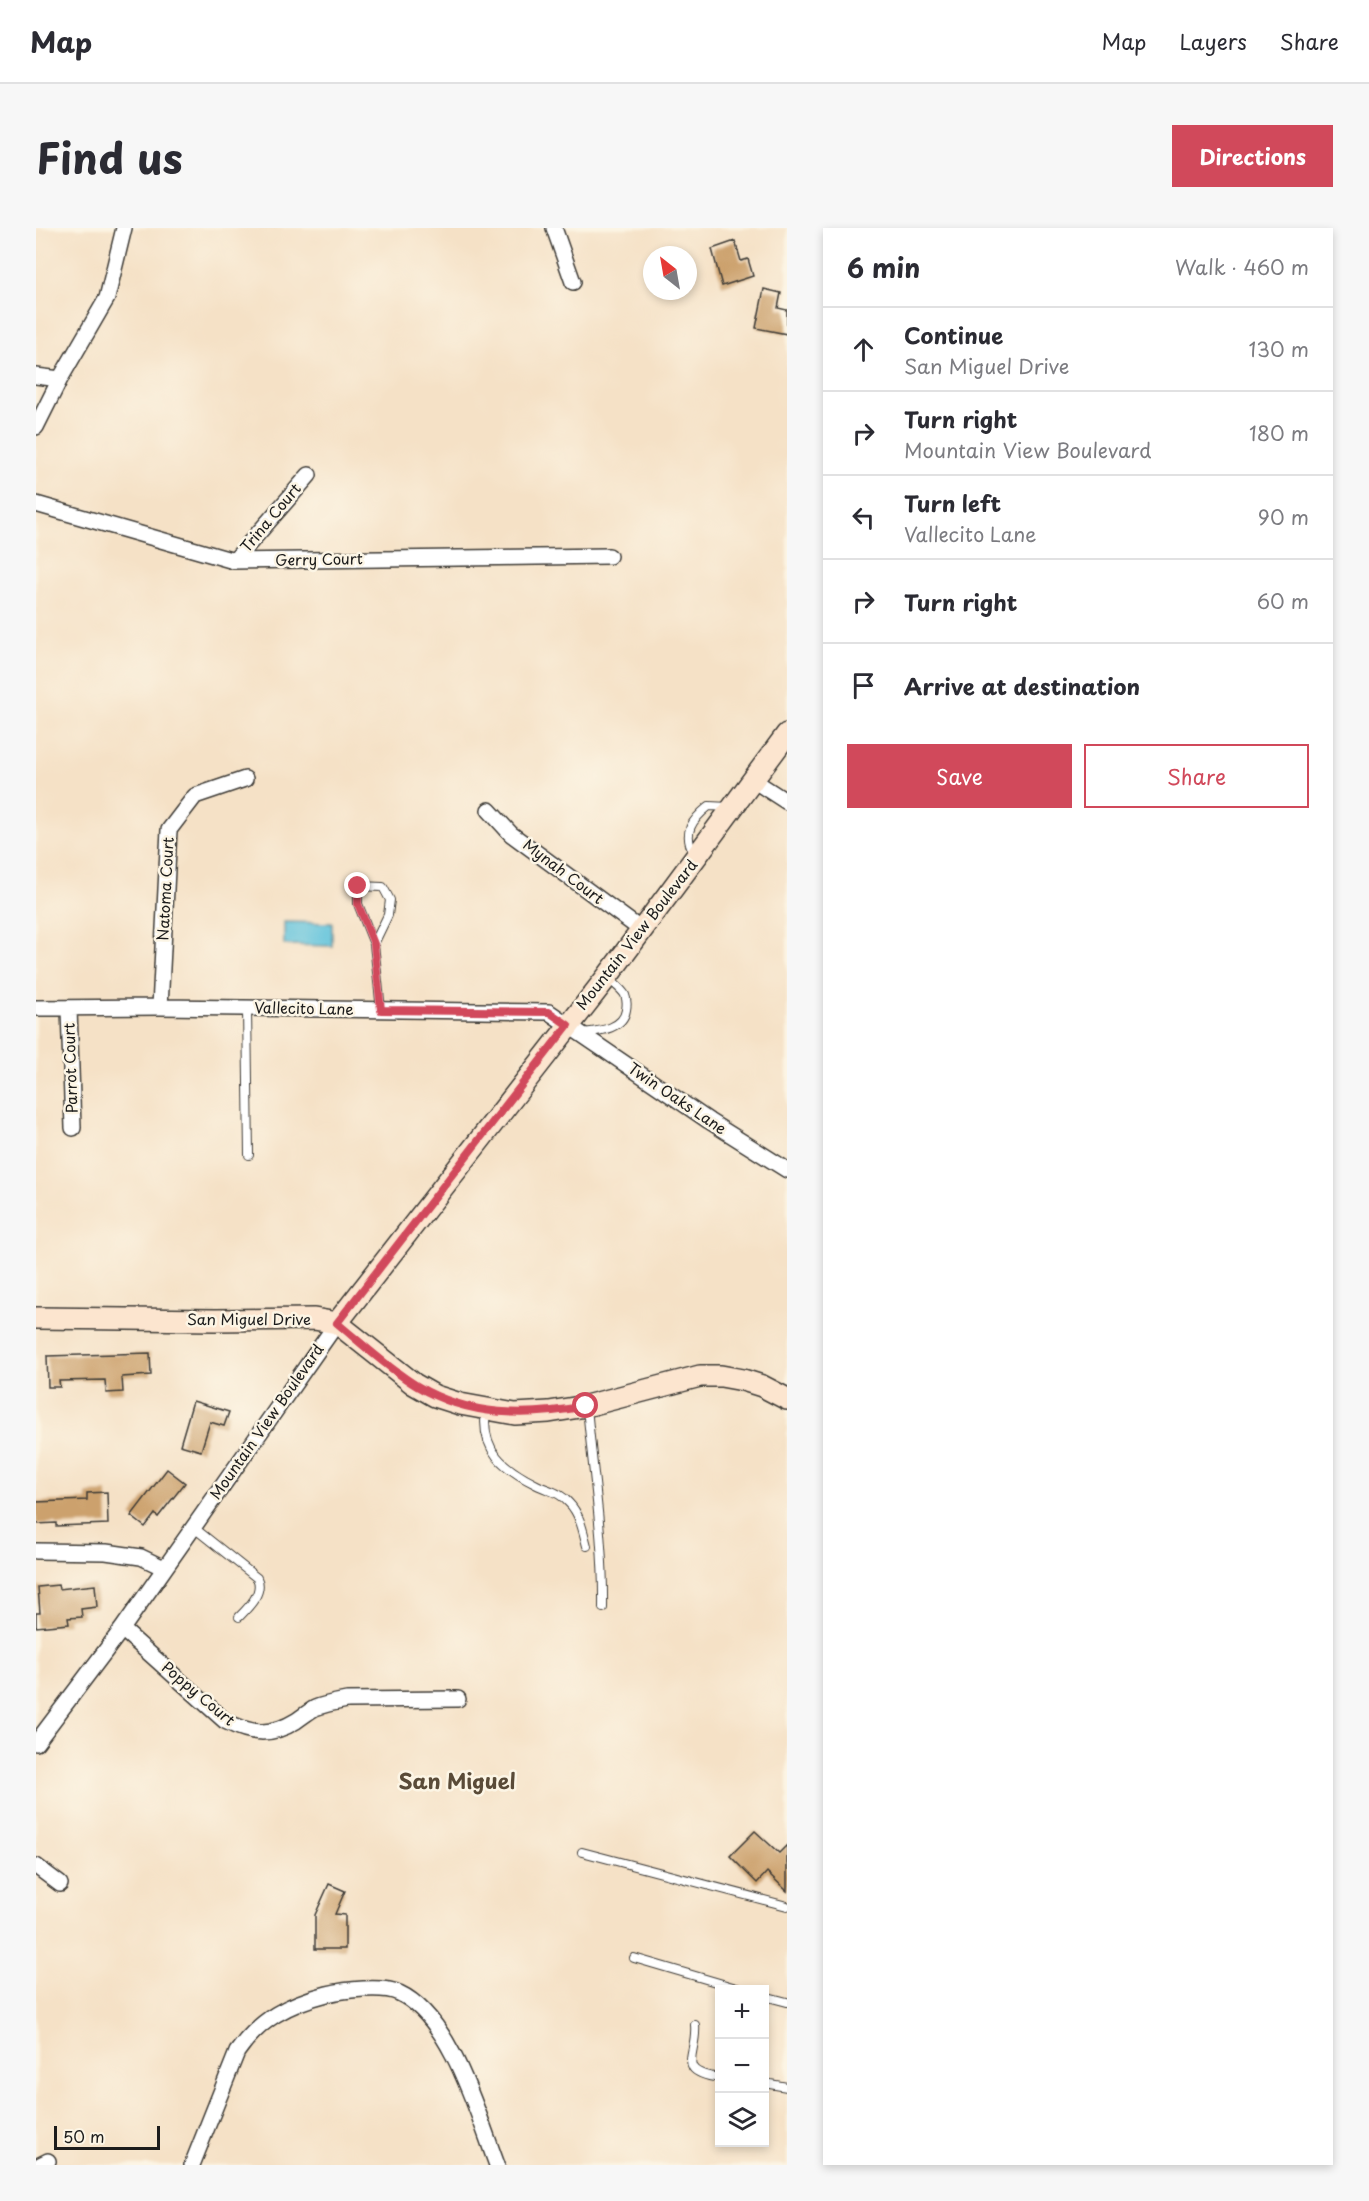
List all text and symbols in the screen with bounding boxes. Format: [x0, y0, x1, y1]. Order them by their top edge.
text: Map [30, 20, 92, 63]
text: Map [1102, 25, 1146, 57]
text: Layers [1179, 25, 1247, 57]
text: Share [1280, 25, 1339, 57]
text: Find us [36, 125, 183, 188]
button: Directions [1172, 125, 1333, 187]
north arrow [643, 246, 697, 300]
text: 6 min [847, 248, 920, 287]
text: Walk · 460 m [1175, 252, 1309, 282]
text: Continue [904, 318, 1003, 351]
icon: ahead [847, 333, 880, 366]
text: 130 m [1249, 334, 1309, 364]
text: San Miguel Drive [904, 351, 1069, 381]
text: Turn right [904, 402, 1017, 435]
icon: right [847, 417, 880, 450]
text: 180 m [1249, 418, 1309, 448]
text: Mountain View Boulevard [904, 435, 1151, 465]
street label: Trina Court [234, 477, 306, 557]
text: Turn left [904, 486, 1001, 519]
icon: left [847, 501, 880, 534]
text: 90 m [1258, 502, 1309, 532]
text: Vallecito Lane [904, 519, 1037, 549]
street label: Gerry Court [275, 546, 363, 571]
icon: right [847, 585, 880, 618]
text: Turn right [904, 585, 1017, 618]
text: 60 m [1257, 586, 1309, 616]
icon: arrive [847, 669, 880, 702]
text: Arrive at destination [904, 669, 1140, 702]
button: Save [847, 744, 1072, 808]
button: Share [1084, 744, 1309, 808]
street label: Mynah Court [519, 833, 609, 909]
street label: Natoma Court [150, 836, 179, 942]
street label: Mountain View Boulevard [570, 854, 702, 1014]
route end [344, 872, 370, 898]
street label: Vallecito Lane [254, 995, 354, 1020]
street label: Parrot Court [56, 1022, 83, 1114]
street label: Twin Oaks Lane [624, 1056, 732, 1139]
street label: San Miguel Drive [187, 1307, 311, 1330]
street label: Mountain View Boulevard [203, 1339, 328, 1504]
route start [572, 1392, 598, 1418]
street label: Poppy Court [157, 1655, 241, 1731]
district label: San Miguel [398, 1764, 516, 1796]
map controls [715, 1985, 769, 2147]
button: + [715, 1985, 769, 2039]
button: − [715, 2039, 769, 2093]
button: layers [715, 2093, 769, 2147]
scale bar [54, 2123, 160, 2150]
text: 50 m [63, 2124, 104, 2148]

